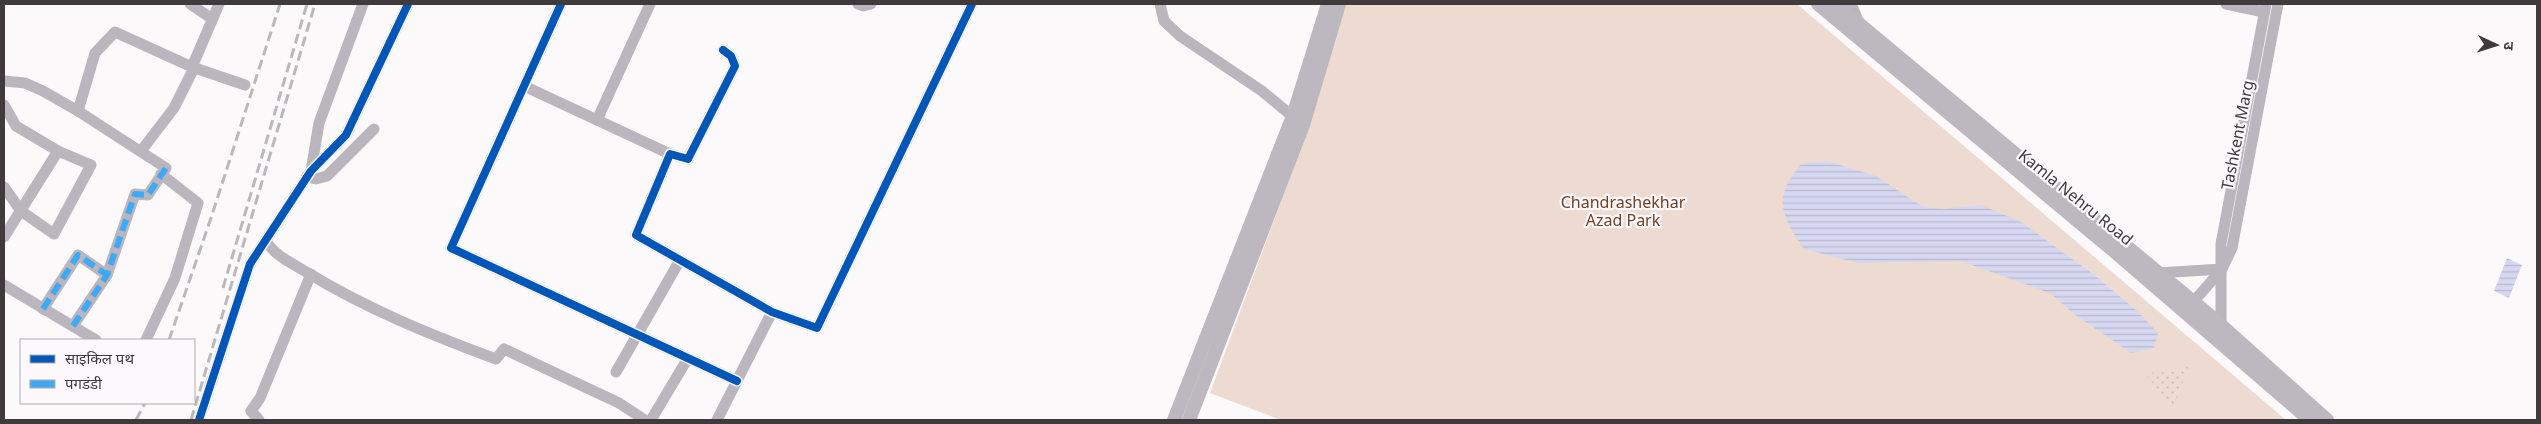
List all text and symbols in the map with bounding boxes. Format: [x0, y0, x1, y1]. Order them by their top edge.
north arrow [2471, 20, 2521, 70]
text: उ [2500, 41, 2519, 51]
street label: Tashkent Marg [2216, 78, 2258, 192]
street label: Kamla Nehru Road [2014, 144, 2138, 250]
park label: Chandrashekhar Azad Park [1561, 191, 1686, 231]
legend [20, 339, 195, 404]
text: साइकिल पथ [65, 348, 134, 368]
text: पगडंडी [65, 373, 103, 393]

